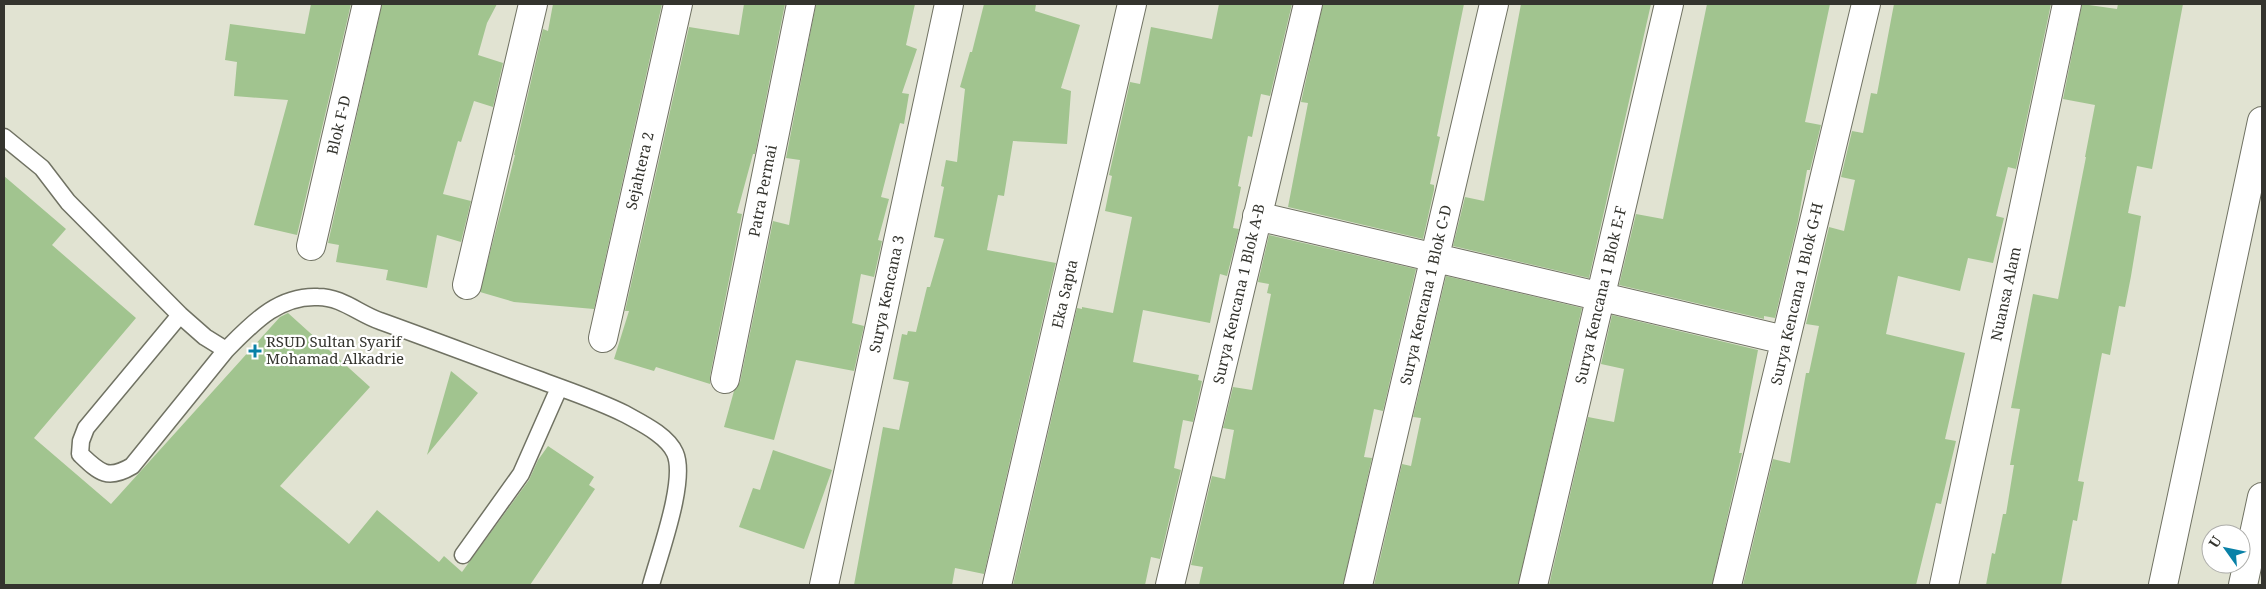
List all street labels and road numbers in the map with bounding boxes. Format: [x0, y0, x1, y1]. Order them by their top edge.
street label: Blok F-D [322, 93, 355, 156]
street label: Sejahtera 2 [620, 130, 658, 212]
street label: Patra Permai [743, 143, 781, 239]
street label: Surya Kencana 1 Blok G-H [1765, 200, 1827, 387]
street label: Surya Kencana 1 Blok A-B [1208, 202, 1269, 386]
street label: Surya Kencana 1 Blok C-D [1395, 203, 1456, 387]
street label: Surya Kencana 1 Blok E-F [1570, 204, 1630, 386]
street label: Surya Kencana 3 [864, 233, 908, 354]
street label: Nuansa Alam [1985, 245, 2025, 343]
street label: Eka Sapta [1046, 257, 1082, 330]

